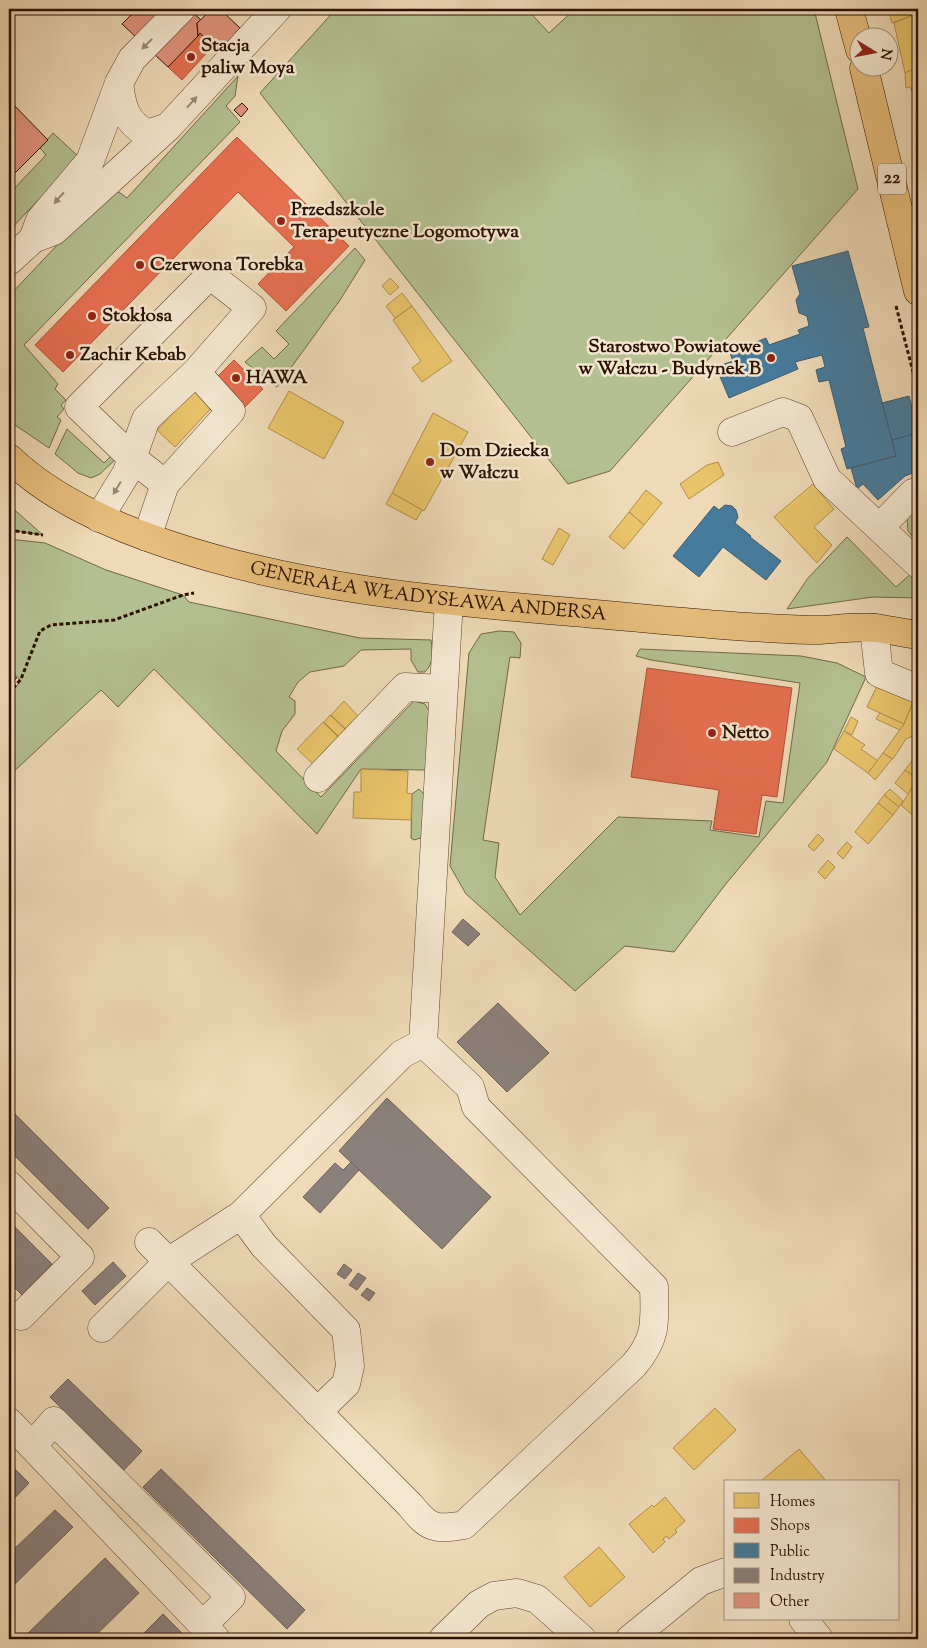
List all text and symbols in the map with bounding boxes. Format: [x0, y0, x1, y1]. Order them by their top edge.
north arrow [850, 28, 900, 78]
place label: Stacja paliw Moya [201, 33, 295, 82]
one-way arrow [141, 38, 153, 50]
text: N [874, 47, 896, 61]
marker: Stacja paliw Moya [185, 51, 197, 63]
one-way arrow [186, 95, 197, 108]
road number: 22 [878, 163, 906, 194]
one-way arrow [53, 192, 64, 205]
place label: Przedszkole Terapeutyczne Logomotywa [291, 197, 519, 246]
marker: Przedszkole Terapeutyczne Logomotywa [275, 215, 287, 227]
place label: Czerwona Torebka [150, 252, 304, 279]
marker: Czerwona Torebka [134, 259, 146, 271]
place label: Stokłosa [102, 303, 172, 330]
marker: Stokłosa [86, 310, 98, 322]
place label: Starostwo Powiatowe w Wałczu - Budynek B [579, 334, 761, 383]
place label: Zachir Kebab [80, 342, 187, 369]
marker: Zachir Kebab [64, 349, 76, 361]
marker: Starostwo Powiatowe w Wałczu - Budynek B [765, 352, 777, 364]
place label: HAWA [246, 365, 308, 392]
marker: HAWA [230, 372, 242, 384]
place label: Dom Dziecka w Wałczu [440, 438, 549, 487]
marker: Dom Dziecka w Wałczu [424, 456, 436, 468]
one-way arrow [112, 482, 122, 495]
street label: GENERAŁA WŁADYSŁAWA ANDERSA [247, 555, 608, 628]
place label: Netto [722, 720, 770, 747]
marker: Netto [706, 727, 718, 739]
legend [724, 1480, 900, 1620]
text: Homes [770, 1492, 815, 1513]
text: Shops [770, 1516, 810, 1537]
text: Public [770, 1542, 810, 1563]
text: Industry [770, 1566, 825, 1587]
text: Other [770, 1592, 810, 1613]

